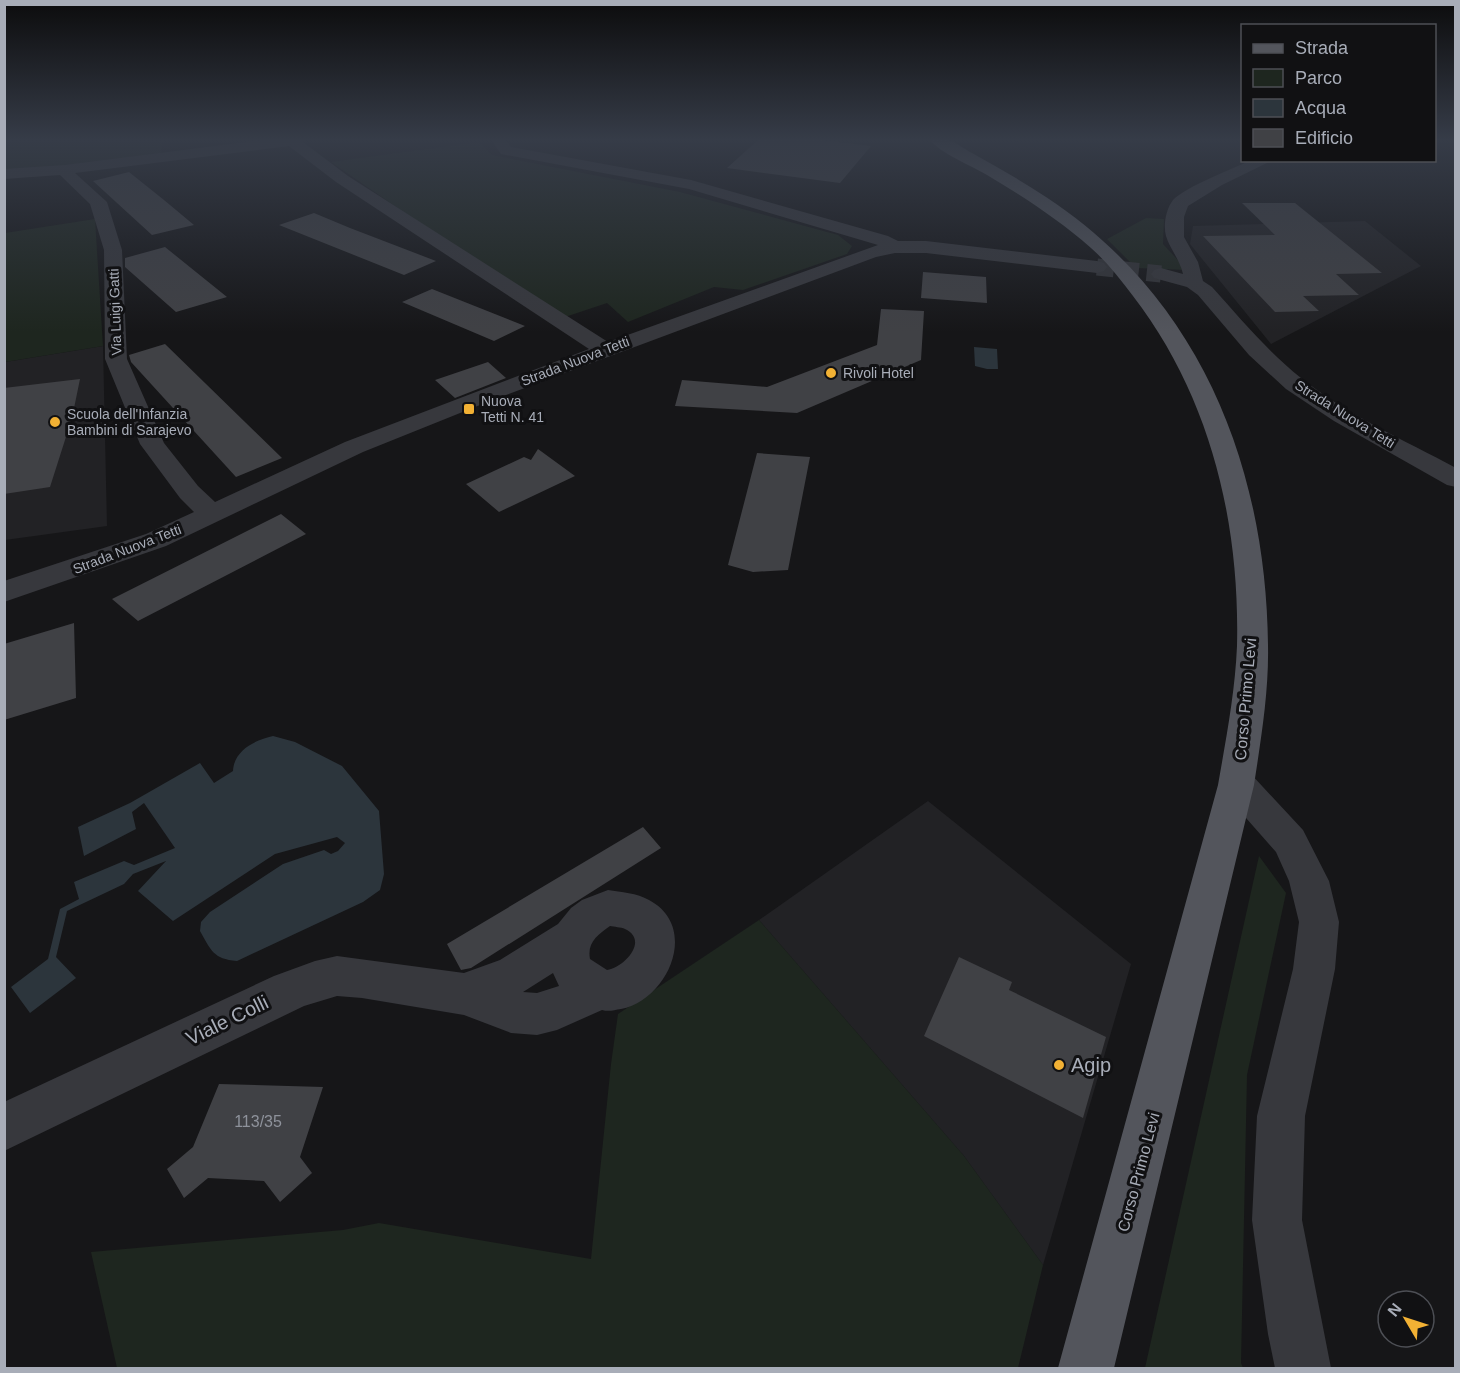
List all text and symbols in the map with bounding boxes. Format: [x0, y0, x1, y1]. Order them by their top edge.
legend [1241, 24, 1436, 162]
text: Strada [1295, 38, 1349, 58]
text: Parco [1295, 68, 1342, 88]
text: Acqua [1295, 98, 1347, 118]
text: Edificio [1295, 128, 1353, 148]
street label: Via Luigi Gatti [105, 268, 125, 356]
street label: Strada Nuova Tetti [518, 333, 632, 389]
place label: Rivoli Hotel [843, 365, 914, 381]
marker: Rivoli Hotel [824, 366, 838, 380]
street label: Strada Nuova Tetti [1292, 377, 1398, 451]
place label: Nuova Tetti N. 41 [481, 393, 544, 425]
marker: Nuova Tetti N. 41 [462, 402, 476, 416]
place label: Scuola dell'Infanzia Bambini di Sarajevo [67, 406, 192, 438]
marker: Scuola dell'Infanzia Bambini di Sarajevo [48, 415, 62, 429]
street label: Strada Nuova Tetti [70, 521, 184, 577]
street label: Corso Primo Levi [1232, 637, 1259, 761]
street label: Viale Colli [182, 991, 272, 1049]
place label: Agip [1071, 1054, 1111, 1076]
marker: Agip [1052, 1058, 1066, 1072]
street label: Corso Primo Levi [1114, 1111, 1163, 1234]
house number: 113/35 [234, 1113, 282, 1130]
north arrow [1376, 1289, 1436, 1349]
text: N [1384, 1300, 1405, 1320]

